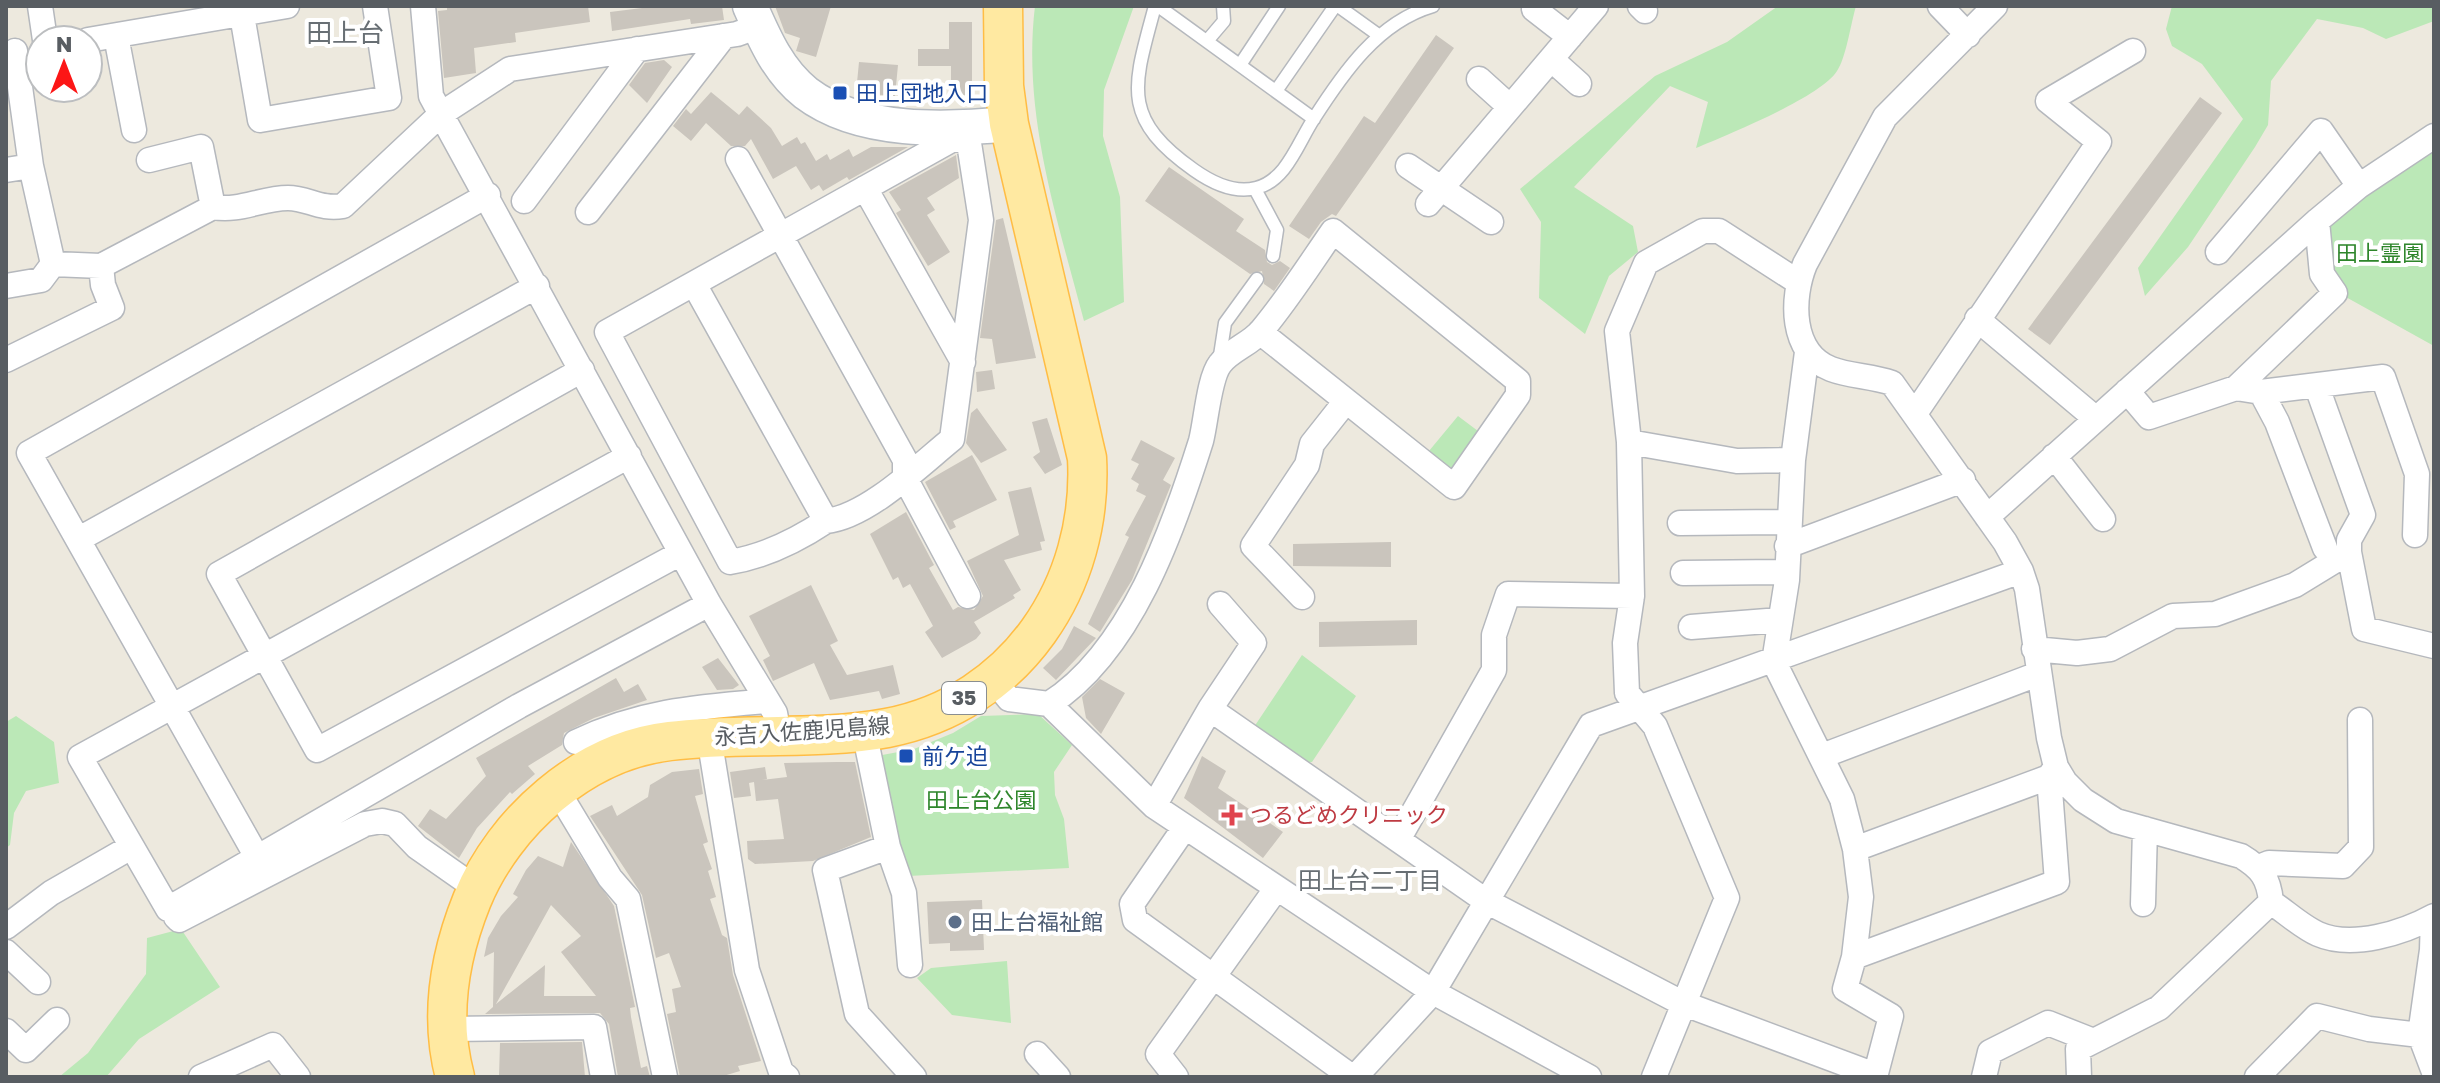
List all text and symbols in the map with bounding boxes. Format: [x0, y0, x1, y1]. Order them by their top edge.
district label: 田上台 [306, 17, 384, 48]
north arrow [24, 24, 104, 104]
text: N [56, 30, 72, 57]
place label: 田上団地入口 [856, 79, 988, 106]
marker: 田上団地入口 [831, 84, 849, 102]
park label: 田上霊園 [2336, 239, 2424, 266]
road number: 35 [942, 682, 986, 714]
street label: 永吉入佐鹿児島線 [713, 711, 891, 750]
place label: 前ケ迫 [922, 742, 988, 769]
marker: 前ケ迫 [897, 747, 915, 765]
park label: 田上台公園 [926, 786, 1036, 813]
place label: つるどめクリニック [1250, 801, 1448, 828]
marker: つるどめクリニック [1221, 804, 1243, 826]
district label: 田上台二丁目 [1298, 865, 1442, 894]
place label: 田上台福祉館 [971, 908, 1103, 935]
marker: 田上台福祉館 [946, 913, 964, 931]

